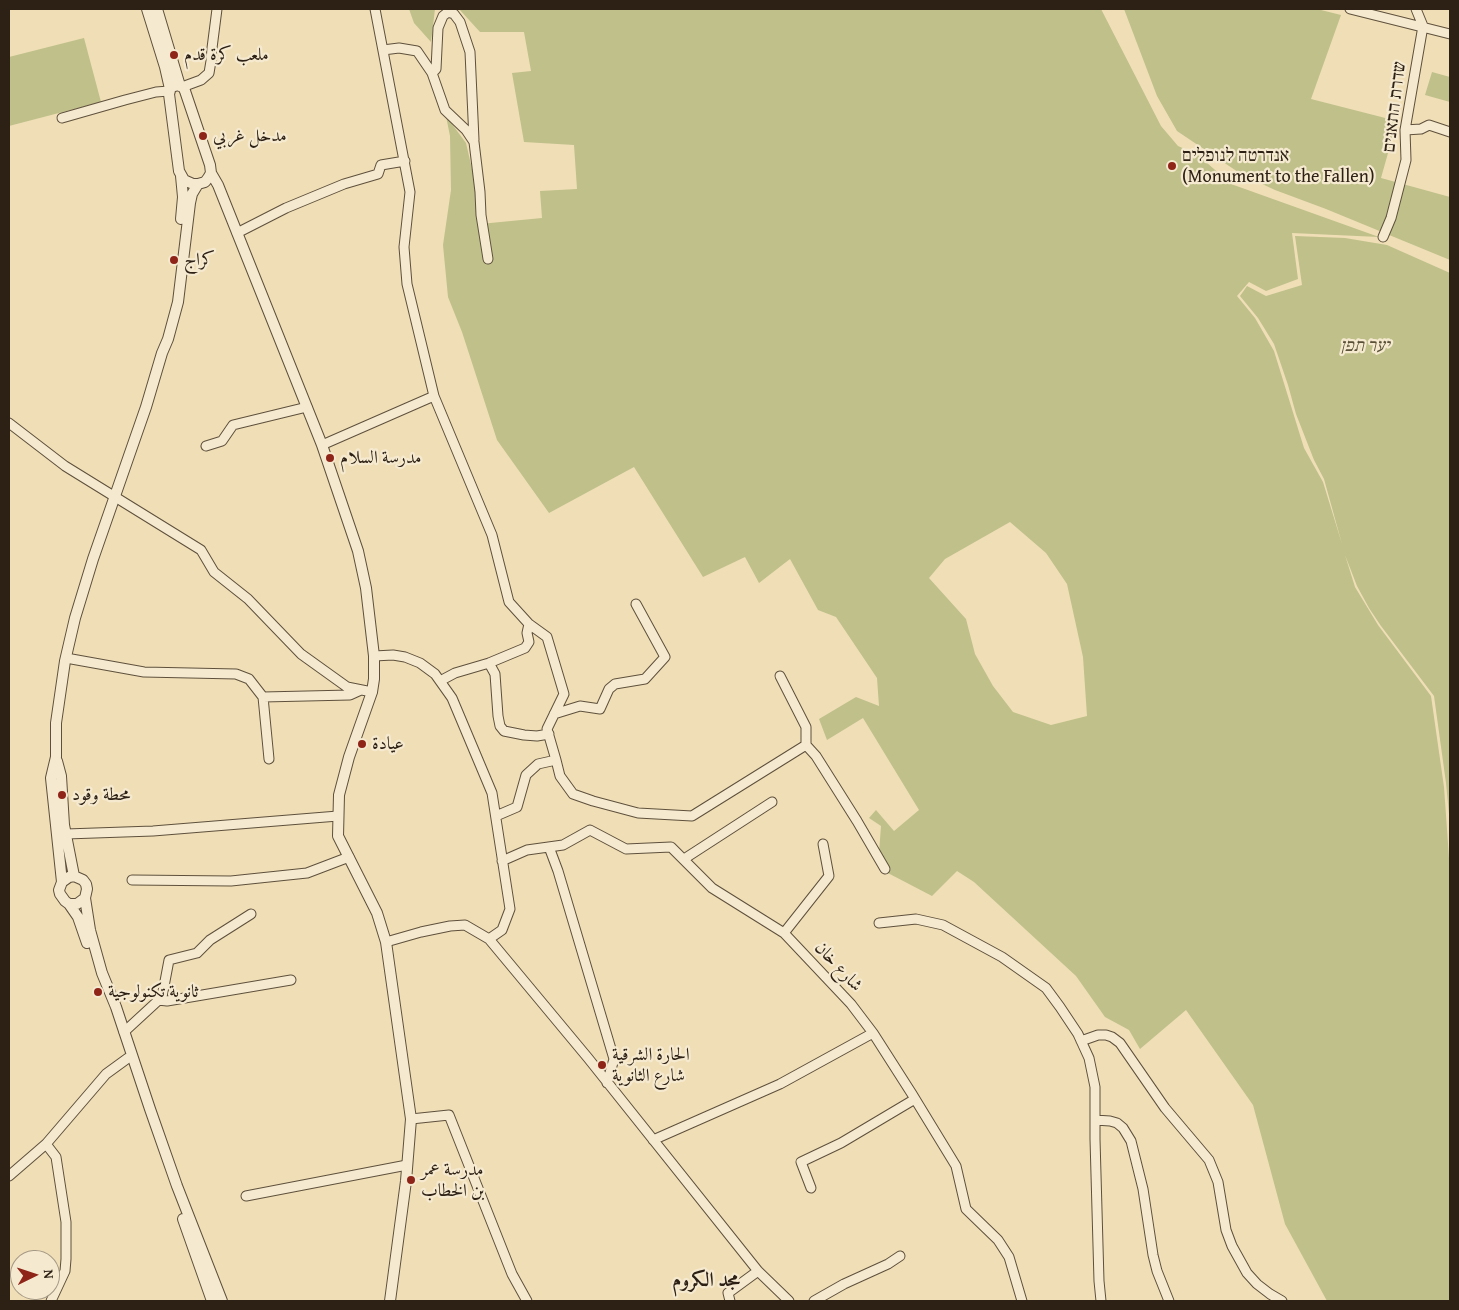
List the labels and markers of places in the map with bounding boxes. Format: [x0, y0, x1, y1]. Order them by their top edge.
place label: ملعب كرة قدم [184, 44, 269, 66]
marker: ملعب كرة قدم [168, 49, 180, 61]
place label: مدخل غربي [213, 125, 287, 147]
marker: مدخل غربي [197, 130, 209, 142]
place label: אנדרטה לנופלים (Monument to the Fallen) [1182, 145, 1375, 188]
marker: אנדרטה לנופלים (Monument to the Fallen) [1166, 160, 1178, 172]
place label: كراج [184, 249, 215, 271]
marker: كراج [168, 254, 180, 266]
place label: مدرسة السلام [340, 447, 422, 469]
marker: مدرسة السلام [324, 452, 336, 464]
place label: عيادة [372, 733, 404, 755]
marker: عيادة [356, 738, 368, 750]
place label: محطة وقود [72, 784, 130, 806]
marker: محطة وقود [56, 789, 68, 801]
place label: ثانوية تكنولوجية [108, 981, 199, 1003]
marker: ثانوية تكنولوجية [92, 986, 104, 998]
place label: الحارة الشرقية شارع الثانوية [612, 1044, 690, 1086]
marker: الحارة الشرقية شارع الثانوية [596, 1059, 608, 1071]
place label: مدرسة عمر بن الخطاب [421, 1159, 484, 1202]
marker: مدرسة عمر بن الخطاب [405, 1174, 417, 1186]

